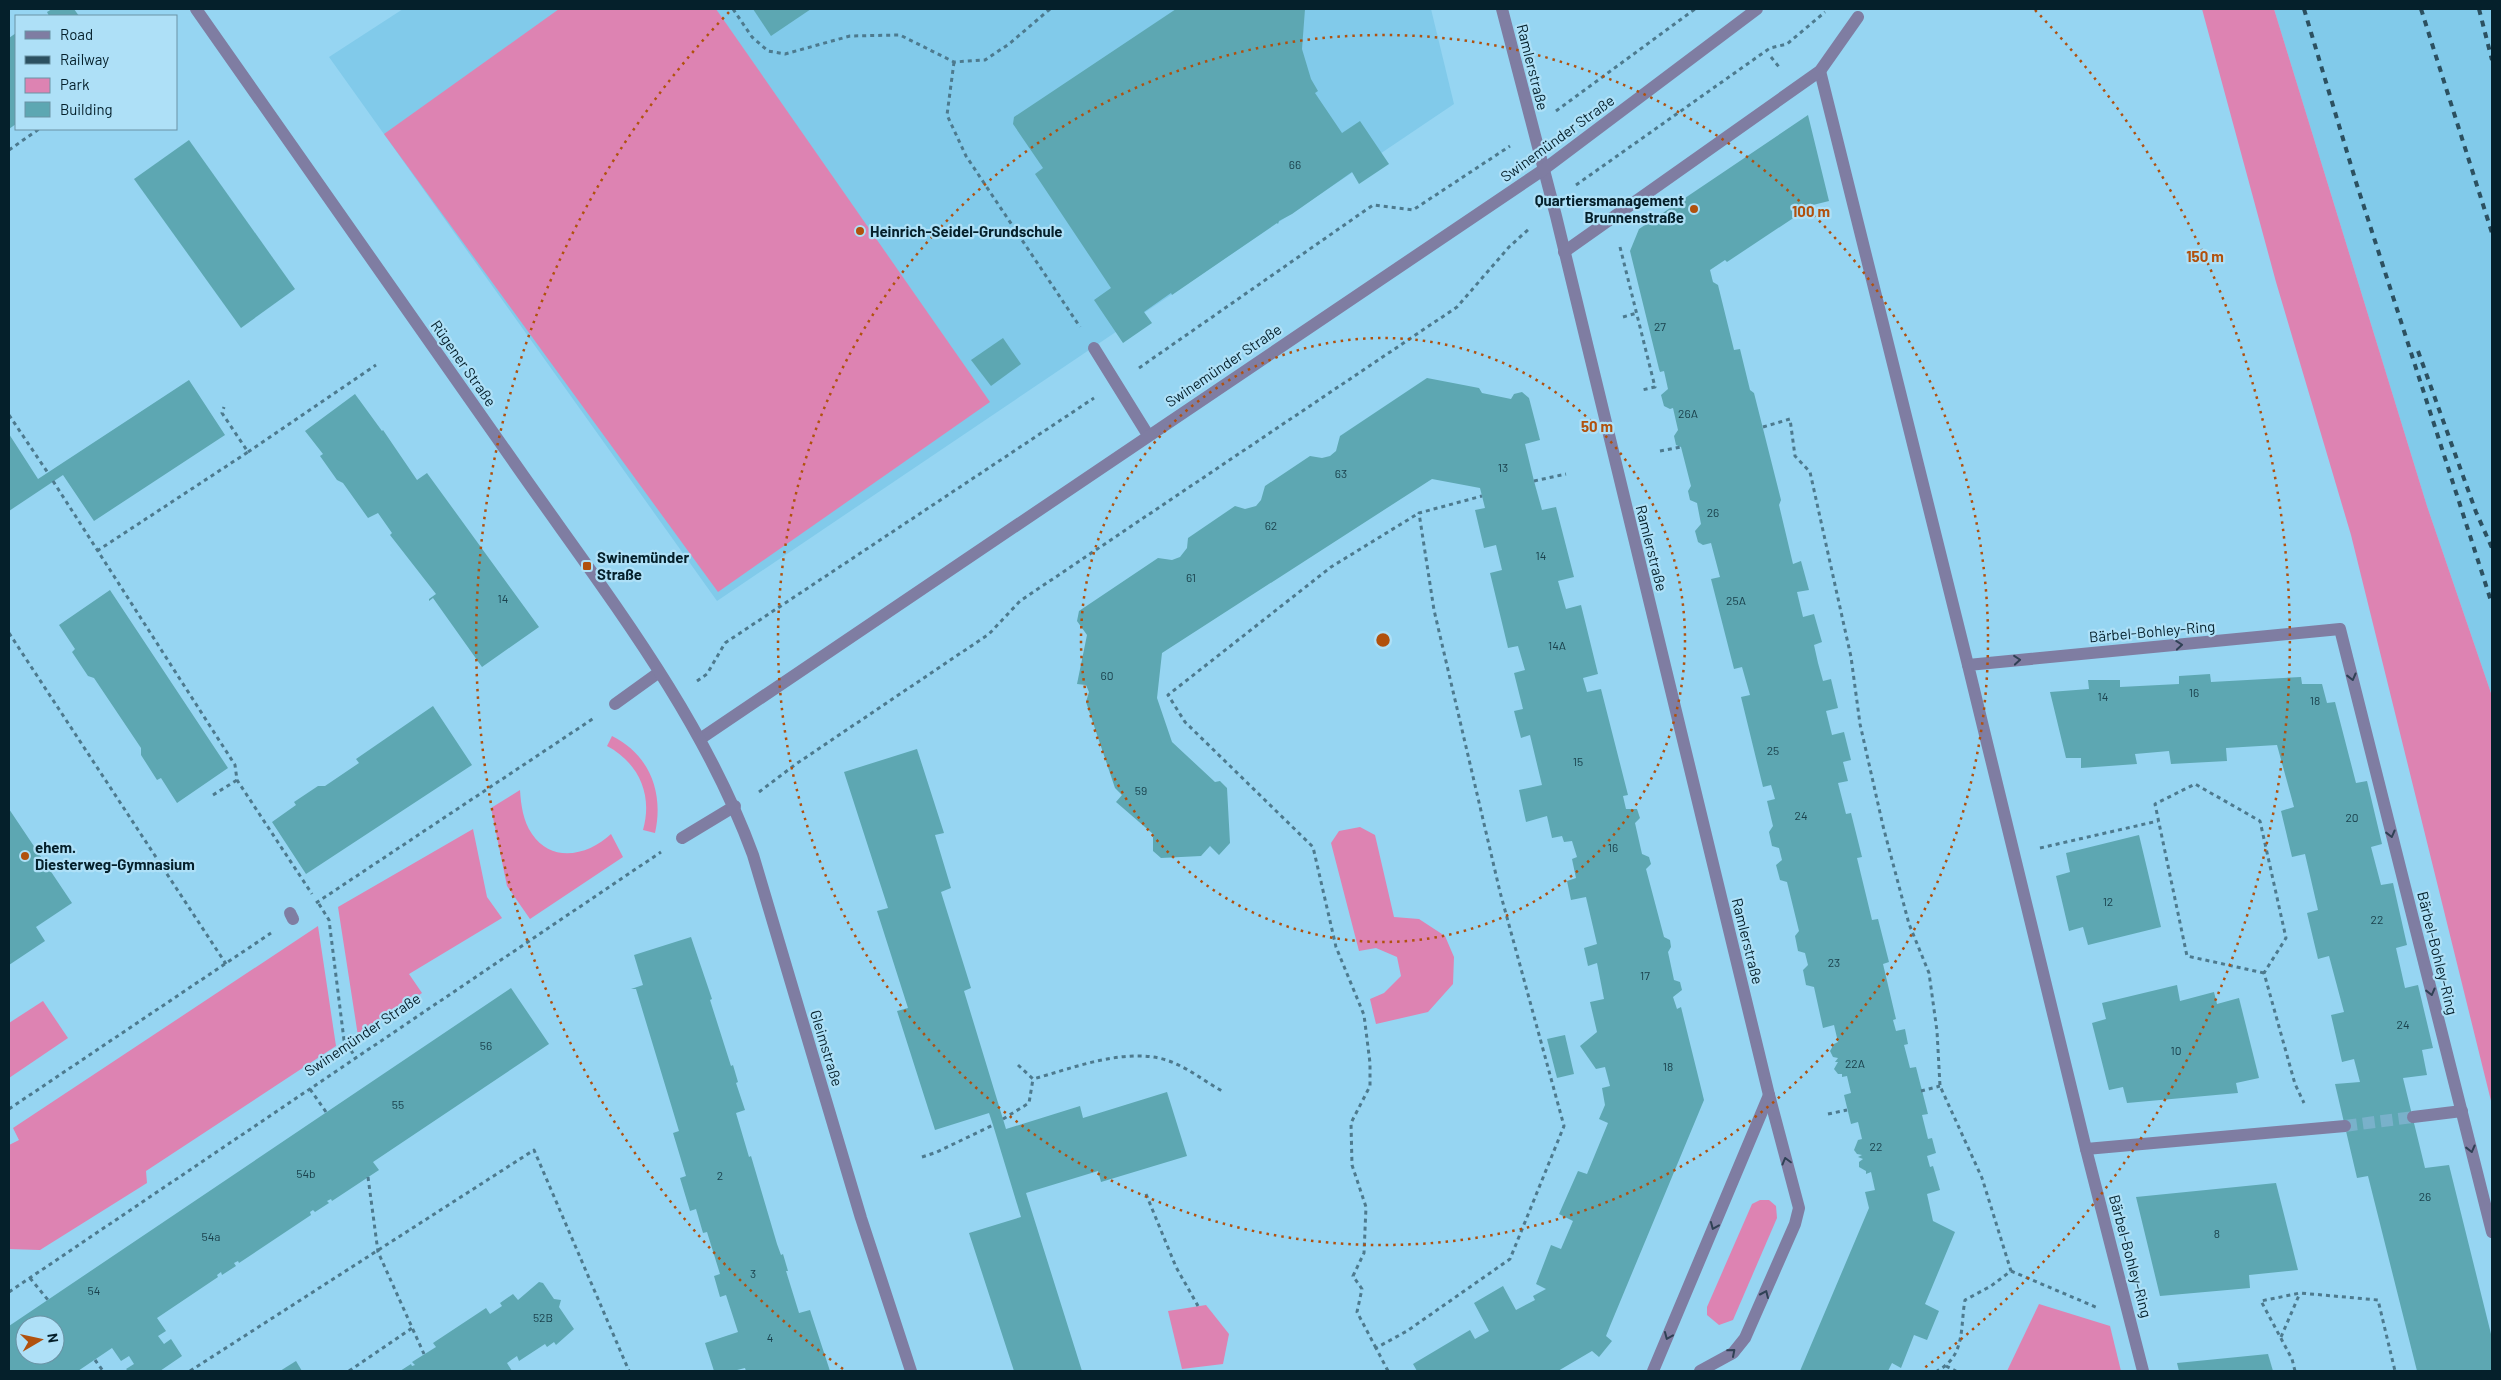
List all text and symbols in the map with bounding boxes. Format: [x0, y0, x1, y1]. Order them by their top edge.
legend [15, 15, 178, 130]
street label: Ramlerstraße [1514, 22, 1552, 112]
text: Road [60, 25, 93, 43]
text: Railway [60, 50, 109, 68]
text: Park [60, 75, 90, 93]
street label: Swinemünder Straße [1497, 91, 1617, 185]
text: Building [60, 100, 113, 118]
house number: 66 [1289, 157, 1301, 171]
place label: Quartiersmanagement Brunnenstraße [1535, 191, 1684, 226]
text: 100 m [1792, 202, 1830, 220]
marker: Quartiersmanagement Brunnenstraße [1688, 203, 1700, 215]
place label: Heinrich-Seidel-Grundschule [870, 222, 1063, 240]
marker: Heinrich-Seidel-Grundschule [854, 225, 866, 237]
text: 150 m [2186, 247, 2224, 265]
street label: Rügener Straße [428, 316, 500, 410]
street label: Swinemünder Straße [1162, 319, 1284, 411]
house number: 27 [1654, 319, 1666, 333]
house number: 26A [1678, 406, 1698, 420]
text: 50 m [1581, 417, 1613, 435]
house number: 13 [1498, 460, 1508, 474]
house number: 63 [1335, 466, 1347, 480]
street label: Ramlerstraße [1633, 503, 1671, 593]
house number: 26 [1707, 505, 1719, 519]
house number: 62 [1265, 518, 1277, 532]
place label: Swinemünder Straße [597, 548, 689, 583]
house number: 14 [1536, 548, 1546, 562]
marker: Swinemünder Straße [581, 560, 593, 572]
house number: 61 [1186, 570, 1196, 584]
house number: 14 [498, 591, 508, 605]
house number: 25A [1726, 593, 1746, 607]
street label: Bärbel-Bohley-Ring [2088, 617, 2216, 645]
centre of rings [1374, 631, 1392, 649]
house number: 14A [1548, 638, 1566, 652]
one-way arrow [2175, 640, 2183, 651]
one-way arrow [2013, 655, 2021, 666]
house number: 60 [1101, 668, 1113, 682]
one-way arrow [2346, 672, 2356, 680]
house number: 16 [2189, 685, 2199, 699]
house number: 14 [2098, 689, 2108, 703]
house number: 18 [2310, 693, 2320, 707]
house number: 25 [1767, 743, 1779, 757]
house number: 15 [1573, 754, 1583, 768]
house number: 59 [1135, 783, 1147, 797]
house number: 24 [1794, 808, 1808, 822]
house number: 20 [2345, 810, 2359, 824]
one-way arrow [2386, 830, 2396, 838]
place label: ehem. Diesterweg-Gymnasium [35, 838, 195, 873]
house number: 16 [1608, 840, 1618, 854]
marker: ehem. Diesterweg-Gymnasium [19, 850, 31, 862]
street label: Bärbel-Bohley-Ring [2414, 889, 2462, 1017]
house number: 12 [2103, 894, 2113, 908]
street label: Ramlerstraße [1729, 896, 1767, 986]
house number: 22 [2371, 912, 2383, 926]
house number: 23 [1828, 955, 1840, 969]
house number: 17 [1640, 968, 1650, 982]
one-way arrow [2425, 987, 2436, 996]
street label: Swinemünder Straße [301, 988, 423, 1080]
street label: Gleimstraße [807, 1008, 847, 1088]
house number: 24 [2396, 1017, 2410, 1031]
house number: 56 [480, 1038, 492, 1052]
house number: 10 [2171, 1043, 2181, 1057]
house number: 22A [1845, 1056, 1865, 1070]
house number: 18 [1663, 1059, 1673, 1073]
house number: 55 [392, 1097, 404, 1111]
house number: 22 [1870, 1139, 1882, 1153]
one-way arrow [2465, 1145, 2476, 1154]
one-way arrow [1781, 1156, 1792, 1165]
house number: 54b [296, 1166, 316, 1180]
house number: 2 [717, 1168, 723, 1182]
house number: 26 [2419, 1189, 2431, 1203]
street label: Bärbel-Bohley-Ring [2106, 1193, 2156, 1319]
one-way arrow [1709, 1221, 1719, 1229]
house number: 8 [2214, 1226, 2220, 1240]
house number: 54a [202, 1229, 220, 1243]
house number: 3 [750, 1266, 756, 1280]
house number: 54 [88, 1283, 100, 1297]
one-way arrow [1758, 1290, 1769, 1299]
house number: 52B [533, 1310, 553, 1324]
north arrow [15, 1315, 65, 1365]
house number: 4 [767, 1330, 773, 1344]
one-way arrow [1664, 1331, 1674, 1340]
text: N [44, 1332, 62, 1344]
one-way arrow [1727, 1349, 1736, 1358]

